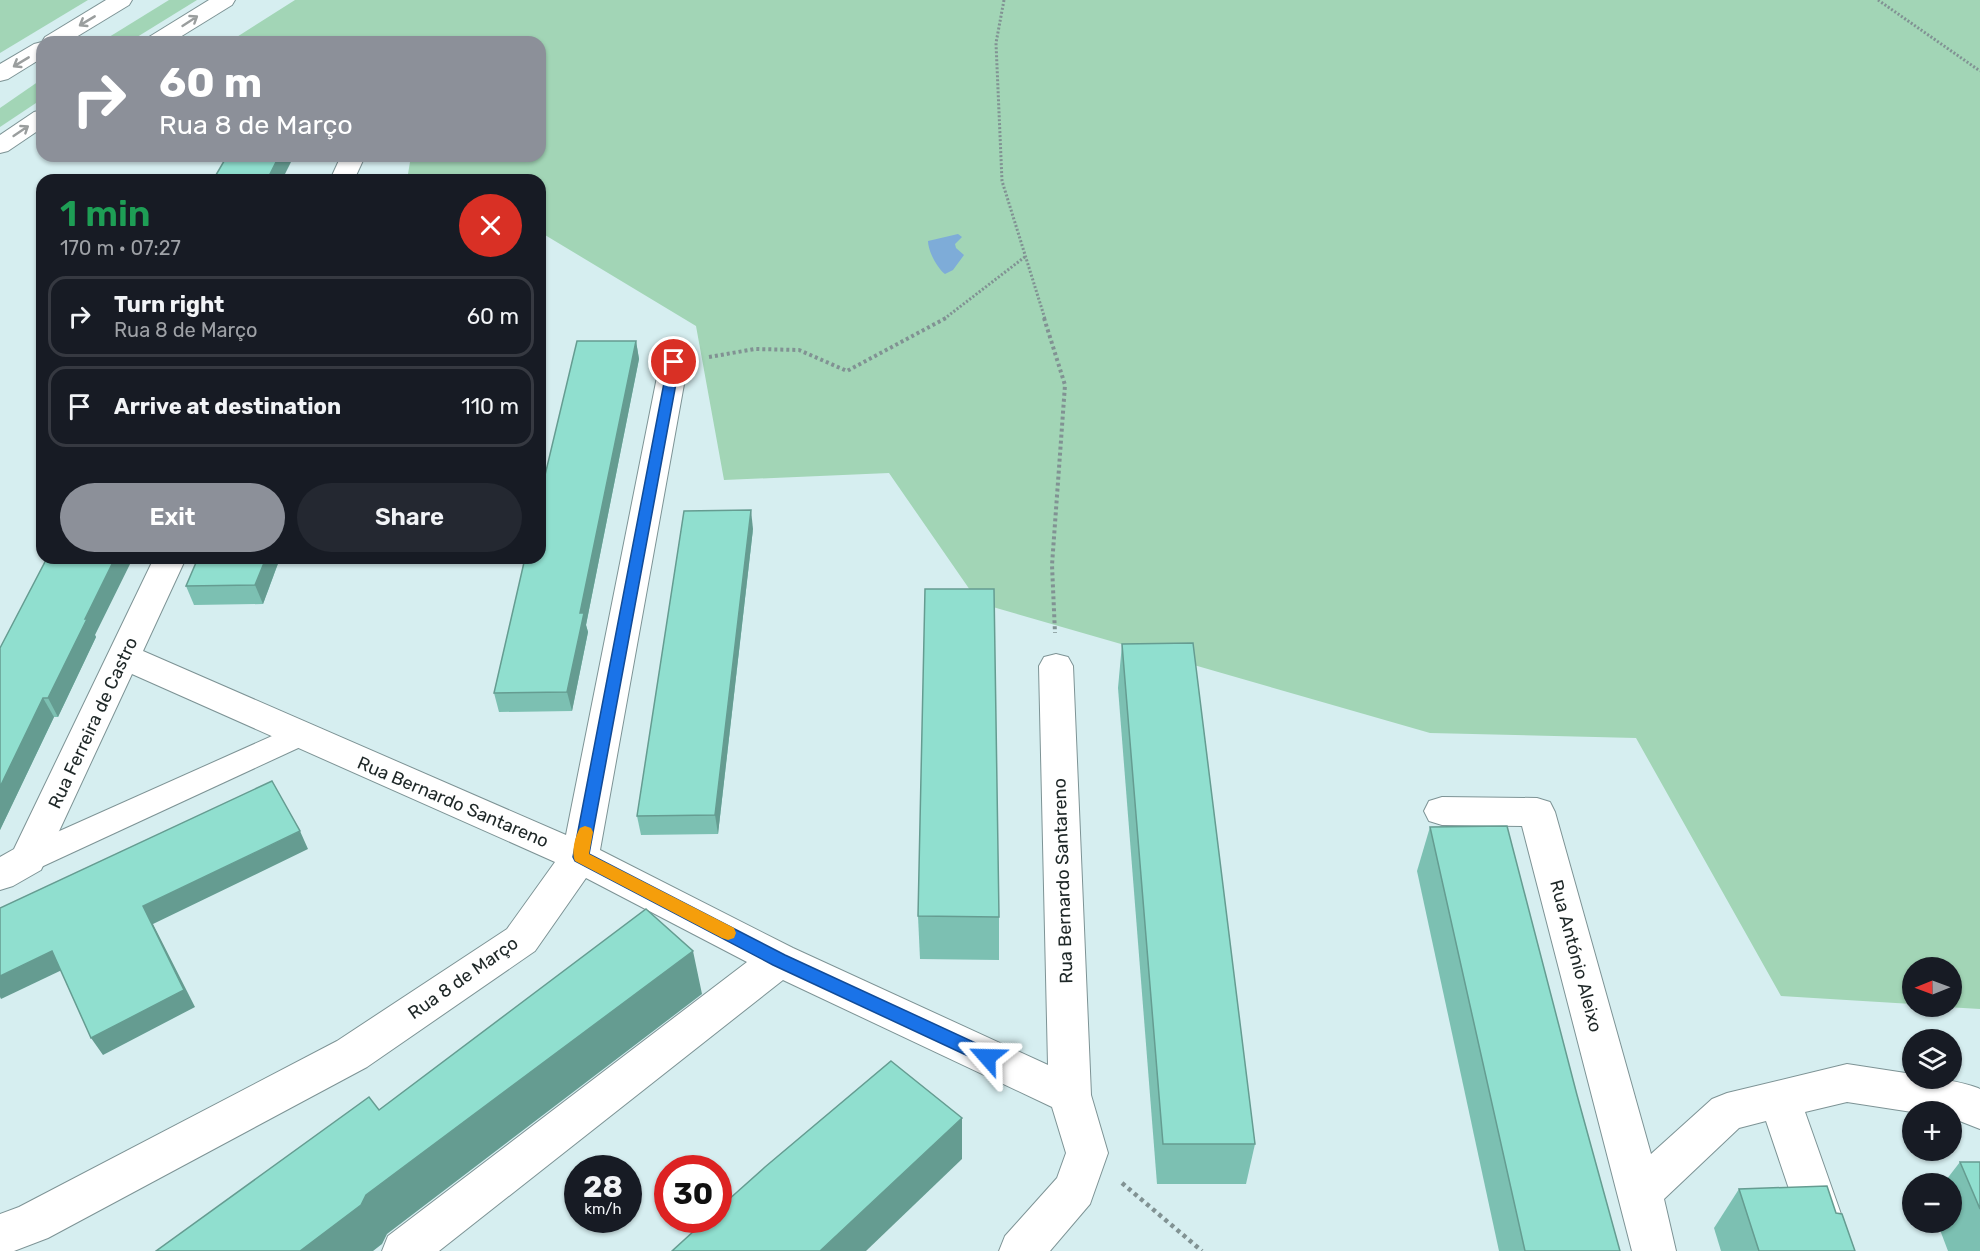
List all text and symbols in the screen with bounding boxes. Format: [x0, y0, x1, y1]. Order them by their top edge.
one-way arrow [181, 14, 198, 26]
one-way arrow [79, 15, 96, 27]
one-way arrow [13, 56, 30, 68]
text: 60 m [159, 58, 262, 108]
icon: right [60, 60, 138, 138]
text: Rua 8 de Março [159, 109, 353, 141]
one-way arrow [12, 125, 29, 137]
text: 1 min [60, 192, 151, 235]
button: close [459, 194, 522, 257]
text: 170 m · 07:27 [60, 236, 181, 260]
text: Turn right [114, 291, 224, 318]
icon: right [63, 300, 96, 333]
text: 60 m [467, 303, 519, 330]
text: Rua 8 de Março [114, 318, 258, 342]
pin [648, 336, 699, 387]
icon: arrive [657, 345, 690, 378]
icon: arrive [63, 390, 96, 423]
text: Arrive at destination [114, 393, 341, 420]
text: 110 m [461, 393, 519, 420]
button: Exit [60, 483, 285, 552]
button: Share [297, 483, 522, 552]
street label: Rua Ferreira de Castro [44, 634, 142, 812]
street label: Rua Bernardo Santareno [354, 752, 552, 852]
street label: Rua Bernardo Santareno [1048, 778, 1078, 984]
street label: Rua António Aleixo [1545, 877, 1607, 1035]
street label: Rua 8 de Março [404, 932, 522, 1024]
north arrow [1902, 957, 1962, 1017]
map controls [1902, 957, 1962, 1233]
position arrow [955, 1025, 1019, 1089]
button: layers [1902, 1029, 1962, 1089]
button: + [1902, 1101, 1962, 1161]
speed limit sign: 30 [654, 1155, 732, 1233]
text: 28 [583, 1169, 623, 1205]
button: − [1902, 1173, 1962, 1233]
text: km/h [584, 1200, 622, 1218]

